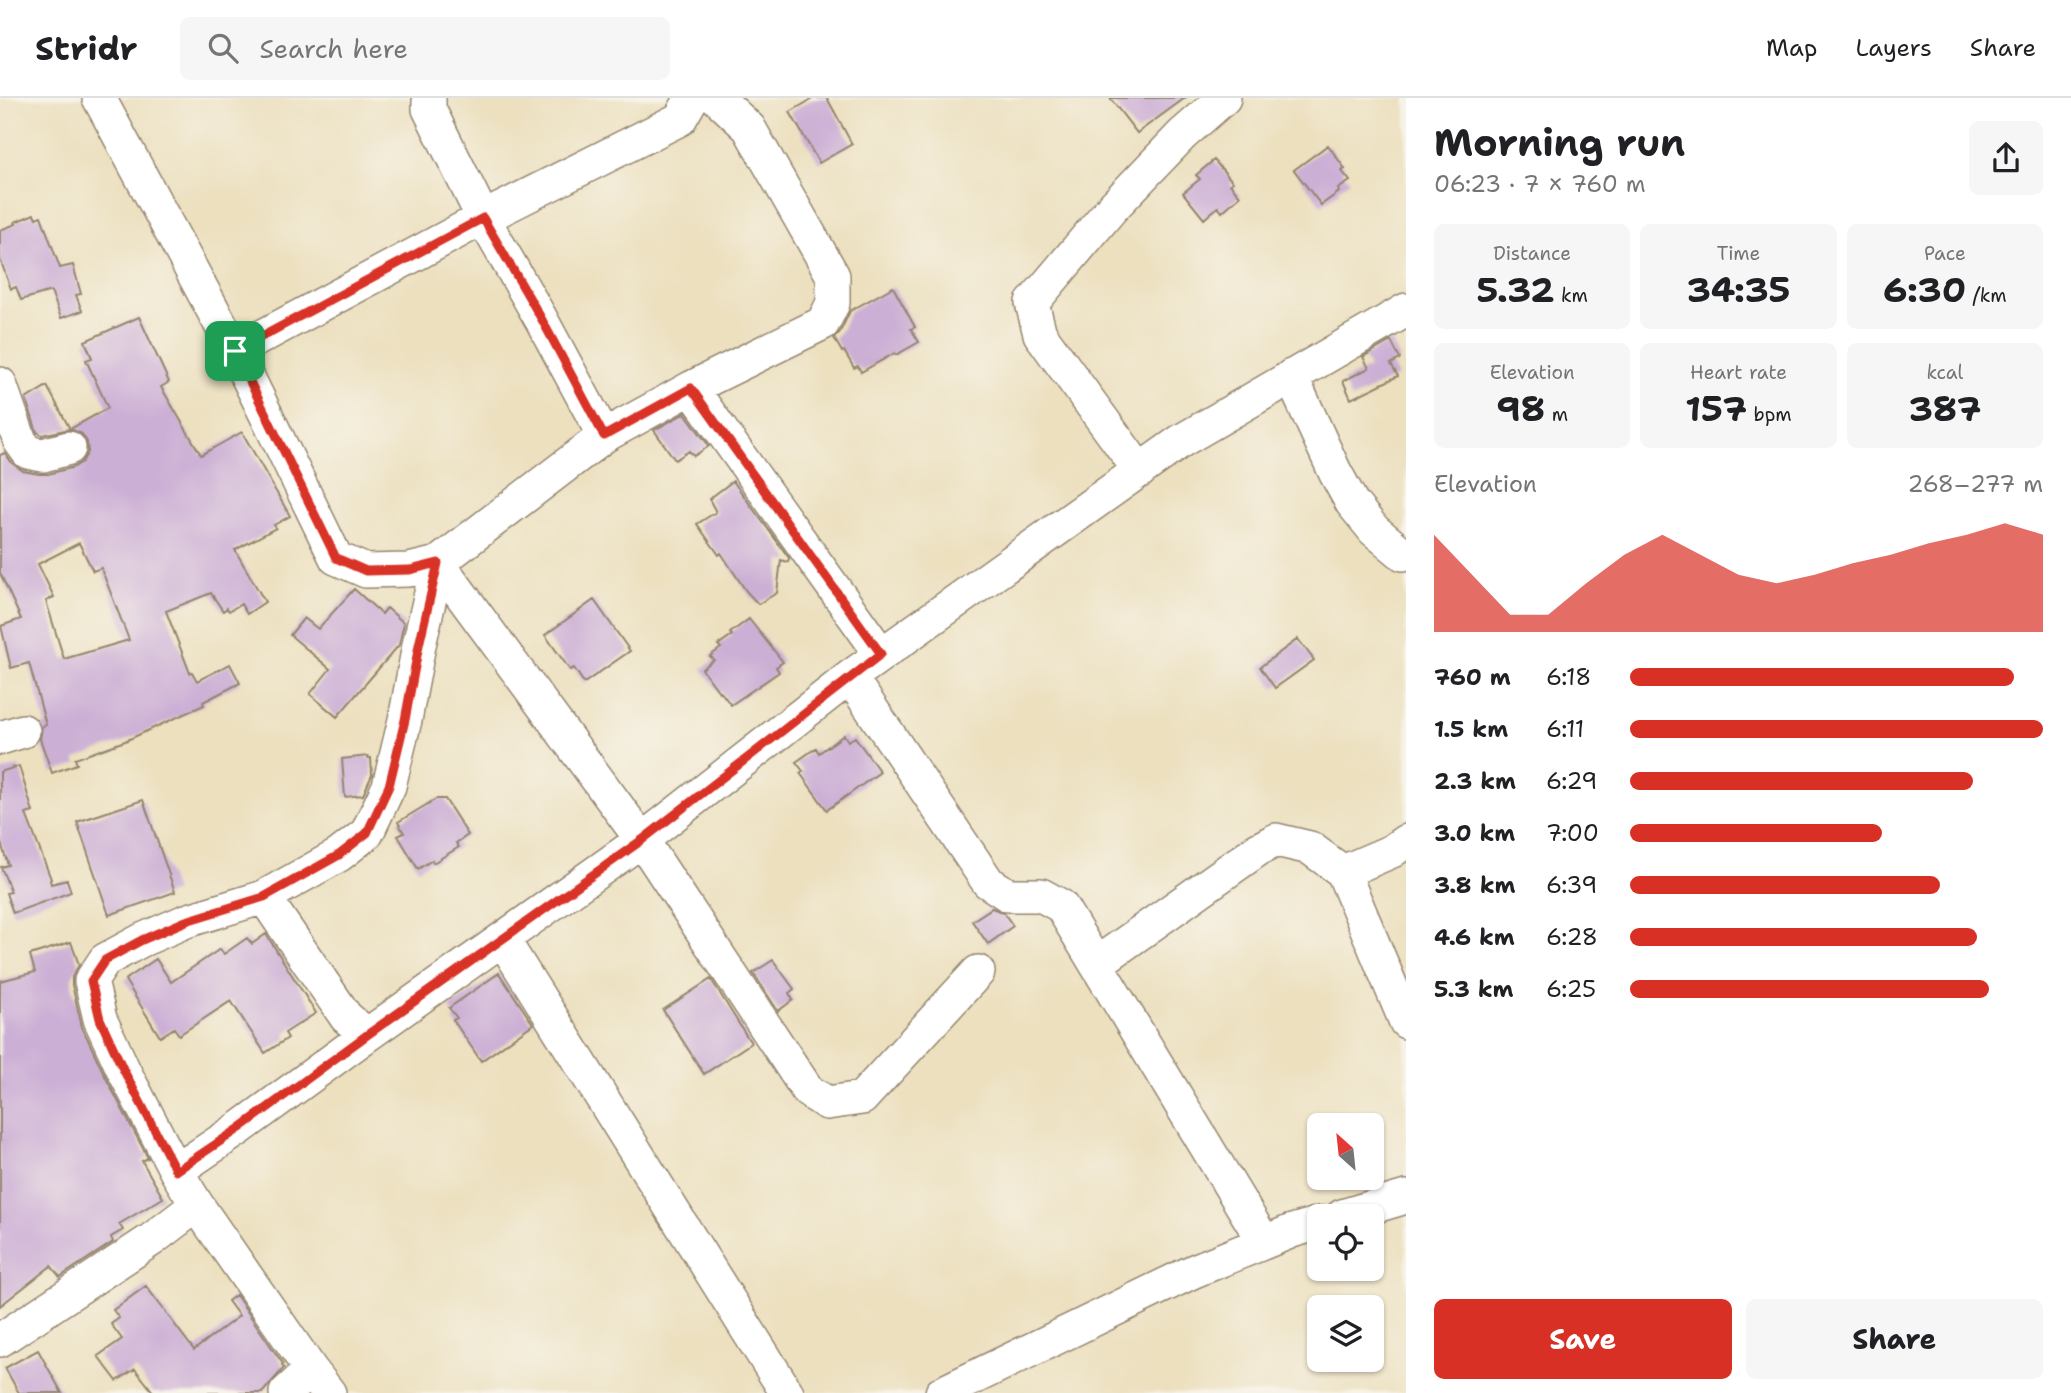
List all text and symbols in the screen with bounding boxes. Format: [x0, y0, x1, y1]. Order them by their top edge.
search box [180, 17, 670, 80]
text: Stridr [35, 26, 138, 71]
icon: search [204, 29, 242, 67]
text: Search here [260, 31, 408, 66]
text: Map [1766, 32, 1817, 64]
text: Layers [1855, 32, 1932, 64]
text: Share [1970, 32, 2036, 64]
text: Morning run [1434, 117, 1685, 168]
button: share [1969, 121, 2043, 195]
text: 06:23 · 7 × 760 m [1434, 169, 1646, 199]
text: Distance [1493, 241, 1571, 266]
text: Time [1717, 241, 1760, 266]
text: Pace [1924, 241, 1966, 266]
text: 5.32 [1477, 266, 1554, 313]
text: 34:35 [1687, 266, 1790, 313]
text: 6:30 [1883, 266, 1966, 313]
text: km [1554, 283, 1588, 308]
text: /km [1966, 283, 2007, 308]
pin [205, 321, 265, 381]
icon: arrive [216, 332, 254, 370]
text: Elevation [1490, 360, 1575, 385]
text: Heart rate [1690, 360, 1787, 385]
text: kcal [1926, 360, 1963, 385]
text: 98 [1496, 385, 1545, 432]
text: 157 [1685, 385, 1747, 432]
text: 387 [1908, 385, 1981, 432]
text: m [1545, 402, 1568, 427]
text: bpm [1747, 402, 1792, 427]
text: Elevation [1434, 469, 1537, 499]
text: 268–277 m [1908, 469, 2043, 499]
text: 760 m [1434, 662, 1511, 692]
text: 6:18 [1546, 662, 1591, 692]
text: 1.5 km [1434, 714, 1508, 744]
text: 6:11 [1546, 714, 1584, 744]
text: 2.3 km [1434, 766, 1516, 796]
text: 6:29 [1546, 766, 1597, 796]
text: 3.0 km [1434, 818, 1515, 848]
text: 7:00 [1546, 818, 1599, 848]
text: 3.8 km [1434, 870, 1515, 900]
text: 6:39 [1546, 870, 1597, 900]
text: 4.6 km [1434, 922, 1515, 952]
text: 6:28 [1546, 922, 1598, 952]
text: 5.3 km [1434, 974, 1514, 1004]
text: 6:25 [1546, 974, 1596, 1004]
north arrow [1307, 1113, 1384, 1190]
map controls [1307, 1113, 1384, 1372]
button: locate [1307, 1204, 1384, 1281]
button: layers [1307, 1295, 1384, 1372]
button: Save [1434, 1299, 1732, 1379]
button: Share [1746, 1299, 2043, 1379]

